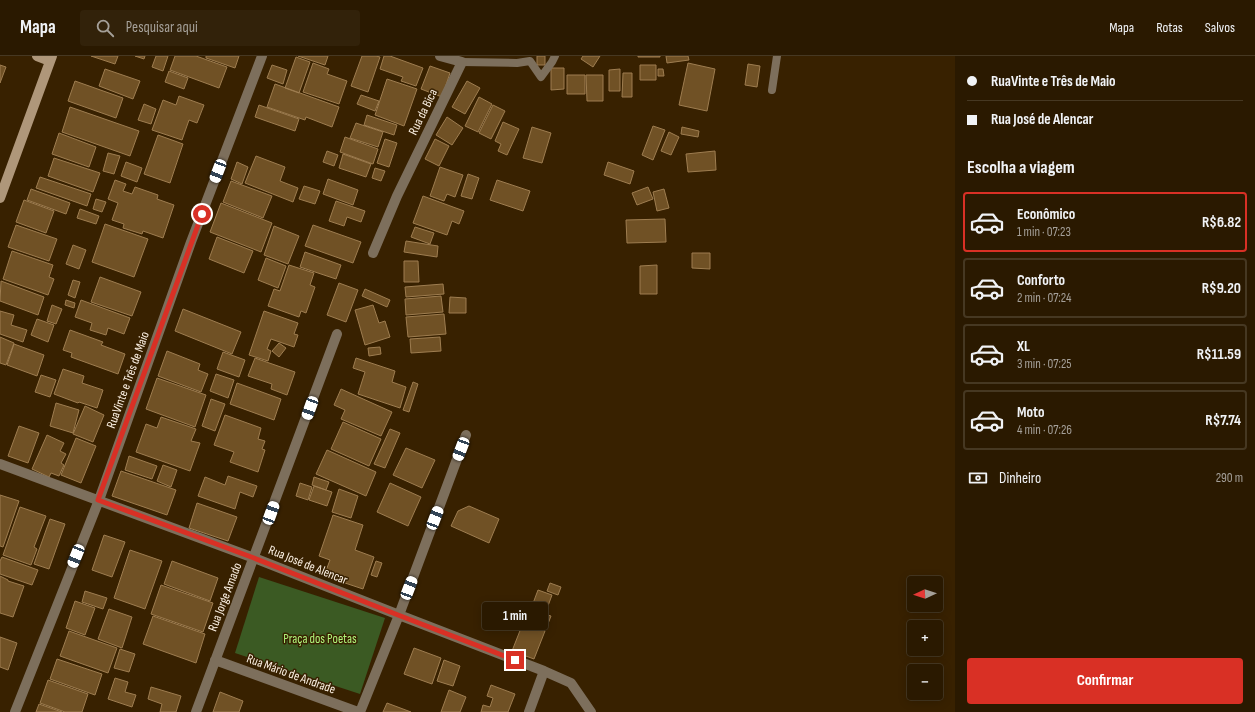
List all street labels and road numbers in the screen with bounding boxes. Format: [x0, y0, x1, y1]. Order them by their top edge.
street label: Rua da Bica [405, 86, 441, 138]
street label: RuaVinte e Três de Maio [103, 329, 153, 431]
street label: Rua José de Alencar [266, 542, 350, 588]
street label: Rua Jorge Amado [205, 560, 245, 634]
street label: Rua Mário de Andrade [244, 650, 338, 698]

